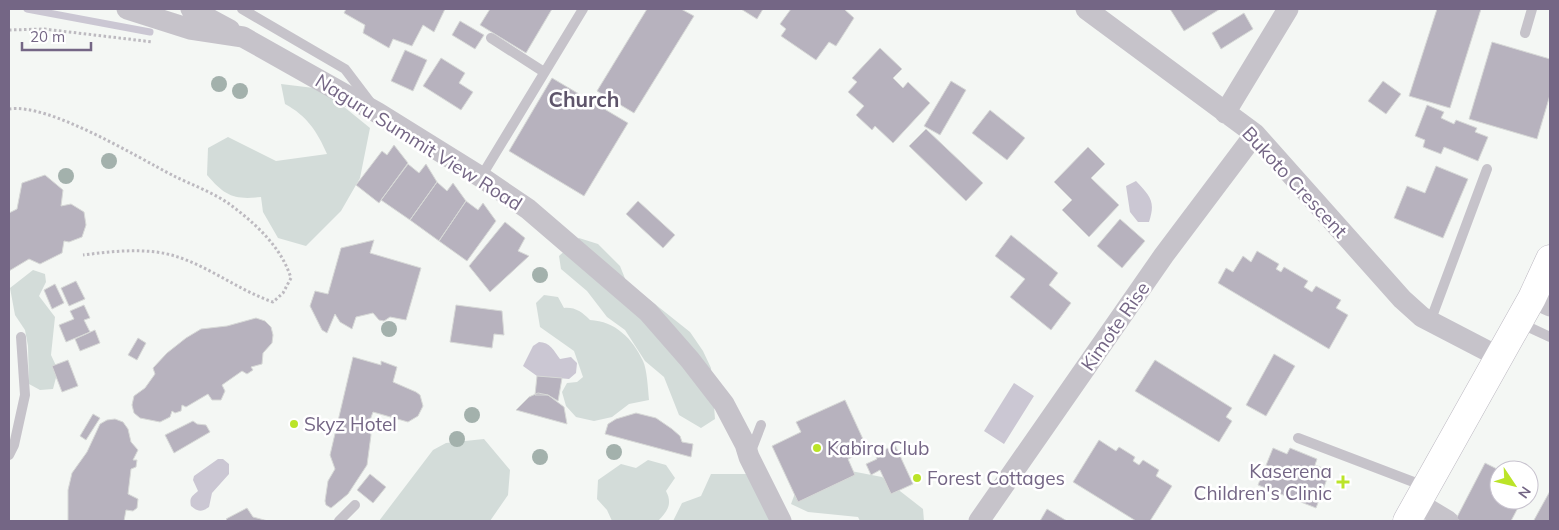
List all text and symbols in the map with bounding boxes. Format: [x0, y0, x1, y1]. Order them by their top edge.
scale bar [22, 20, 91, 52]
text: 20 m [30, 27, 65, 46]
street label: Naguru Summit View Road [311, 68, 527, 216]
district label: Church [549, 86, 619, 112]
street label: Bukoto Crescent [1237, 121, 1353, 243]
street label: Kimote Rise [1076, 277, 1154, 375]
place label: Skyz Hotel [304, 412, 397, 436]
marker: Skyz Hotel [288, 418, 300, 430]
place label: Kabira Club [827, 436, 929, 460]
marker: Kabira Club [811, 442, 823, 454]
place label: Kaserena Children's Clinic [1193, 459, 1332, 505]
north arrow [1489, 460, 1539, 510]
place label: Forest Cottages [927, 466, 1065, 490]
marker: Forest Cottages [911, 472, 923, 484]
marker: Kaserena Children's Clinic [1336, 475, 1350, 489]
text: N [1514, 483, 1535, 502]

